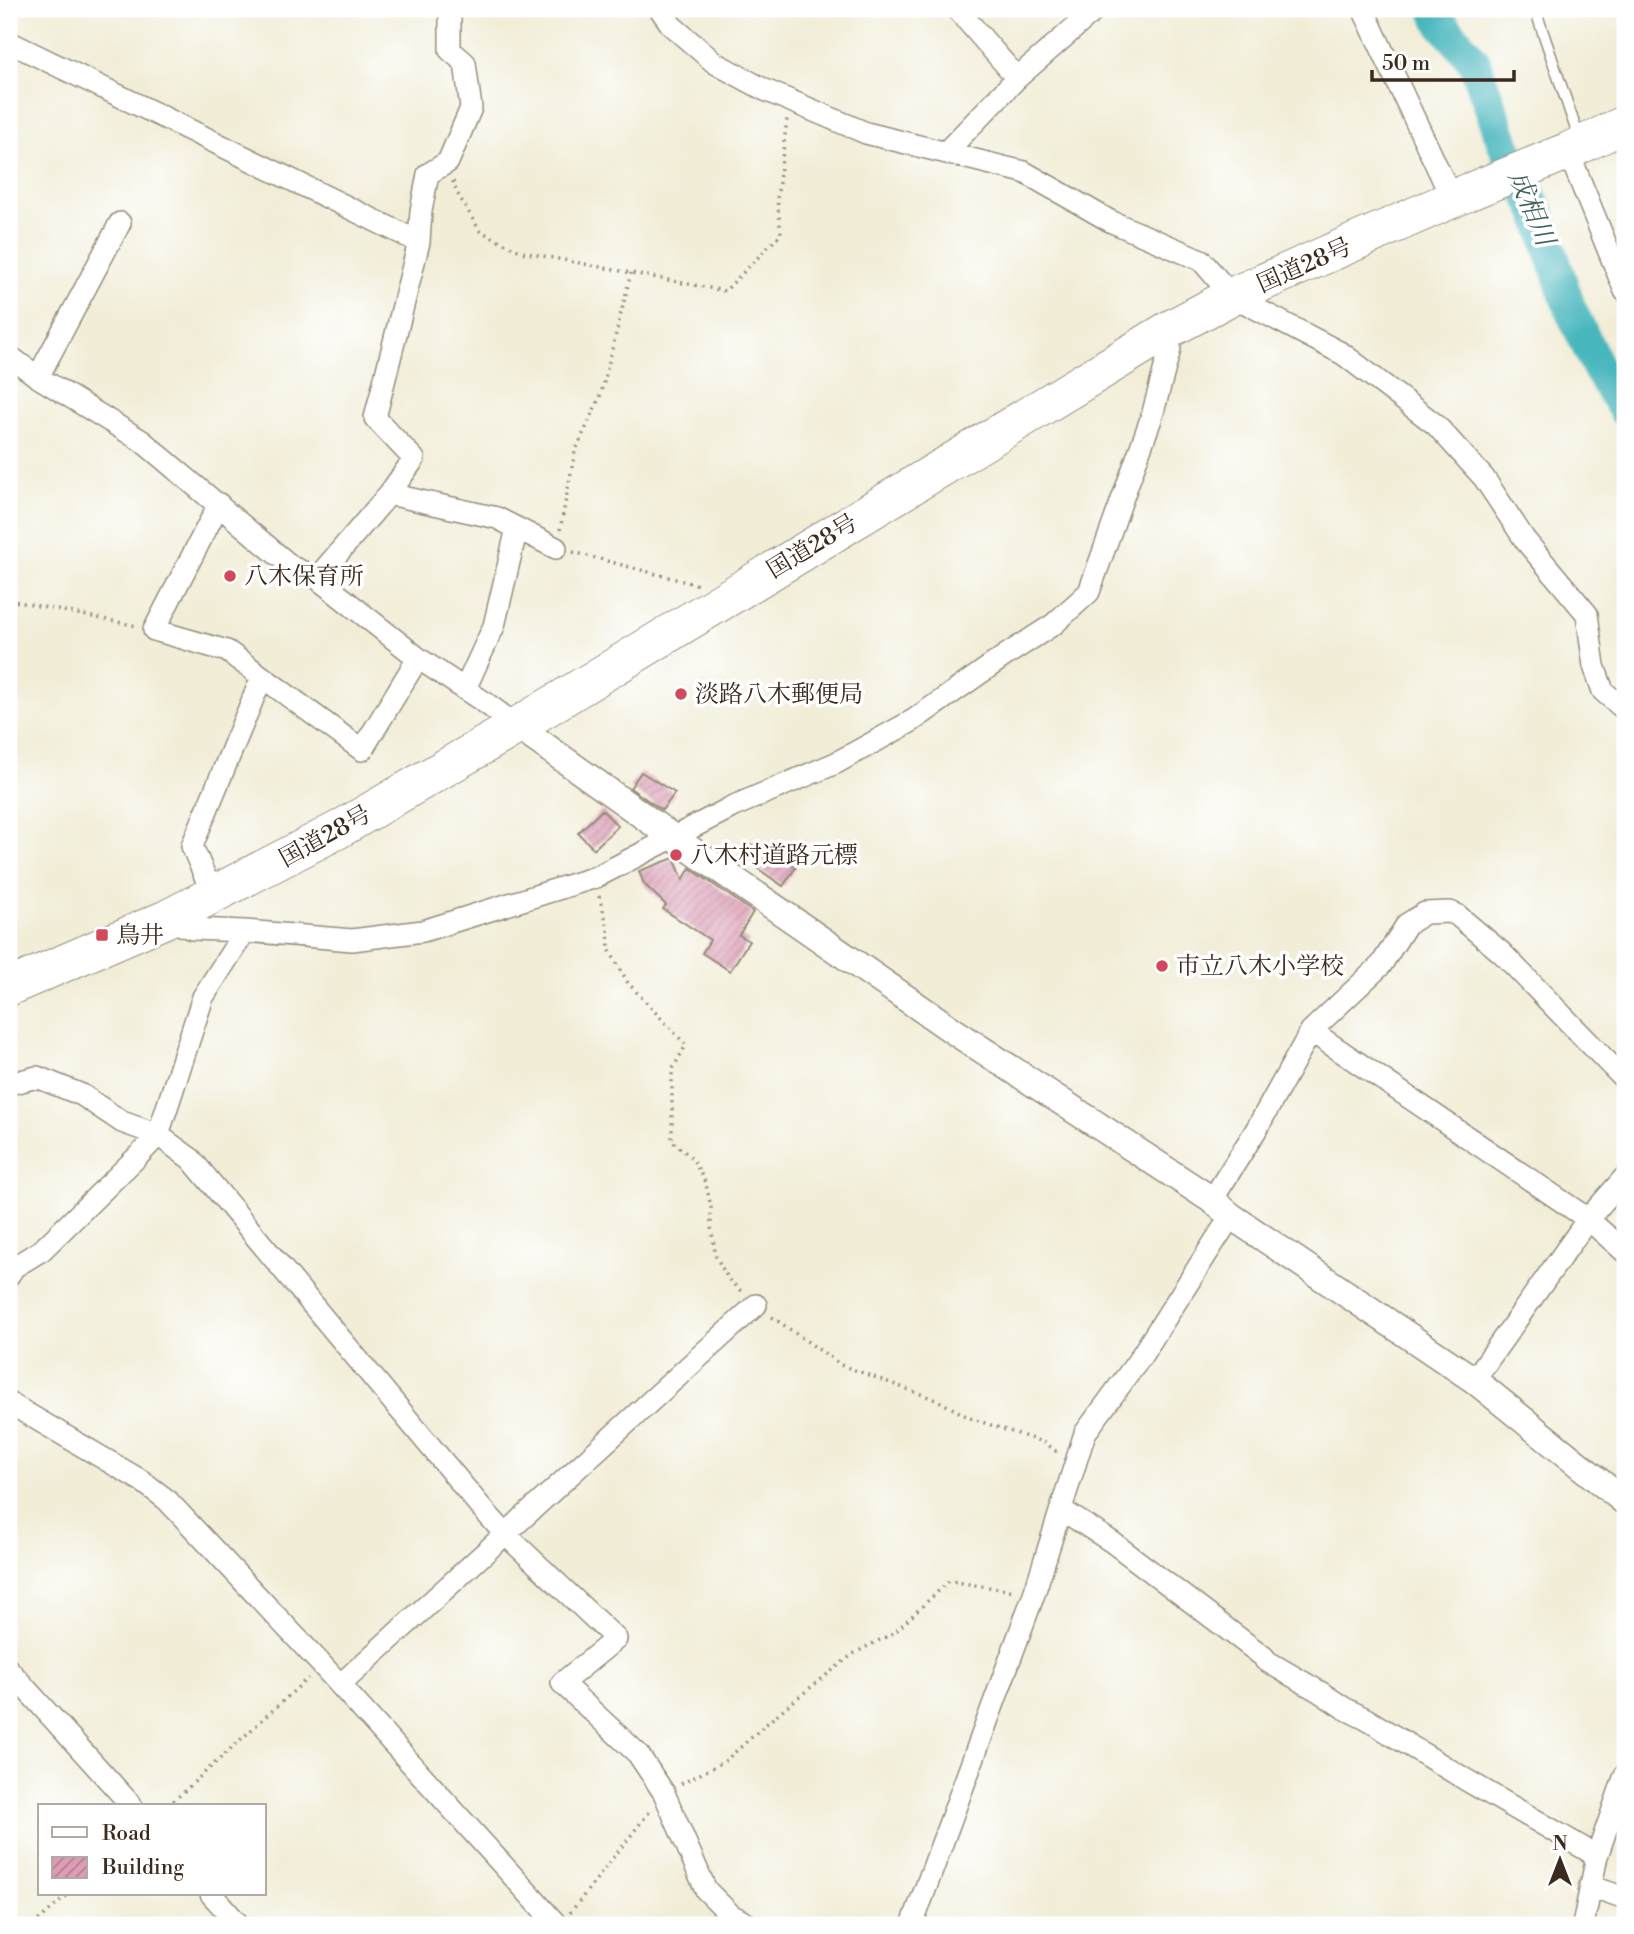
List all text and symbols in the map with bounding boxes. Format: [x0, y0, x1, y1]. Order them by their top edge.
scale bar [1372, 38, 1513, 82]
text: 50 m [1382, 51, 1430, 77]
water label: 成相川 [1501, 166, 1562, 253]
street label: 国道28号 [1252, 232, 1356, 300]
street label: 国道28号 [762, 508, 863, 586]
place label: 八木保育所 [244, 562, 364, 592]
marker: 八木保育所 [222, 568, 238, 584]
place label: 淡路八木郵便局 [695, 680, 863, 710]
marker: 淡路八木郵便局 [673, 686, 689, 702]
street label: 国道28号 [274, 799, 377, 874]
place label: 八木村道路元標 [690, 841, 858, 871]
marker: 八木村道路元標 [668, 847, 684, 863]
place label: 鳥井 [116, 921, 164, 951]
marker: 鳥井 [94, 927, 110, 943]
place label: 市立八木小学校 [1176, 952, 1344, 982]
marker: 市立八木小学校 [1154, 958, 1170, 974]
legend [38, 1804, 266, 1896]
text: Road [102, 1821, 151, 1847]
north arrow [1526, 1826, 1596, 1896]
text: N [1552, 1832, 1568, 1856]
text: Building [101, 1855, 184, 1881]

